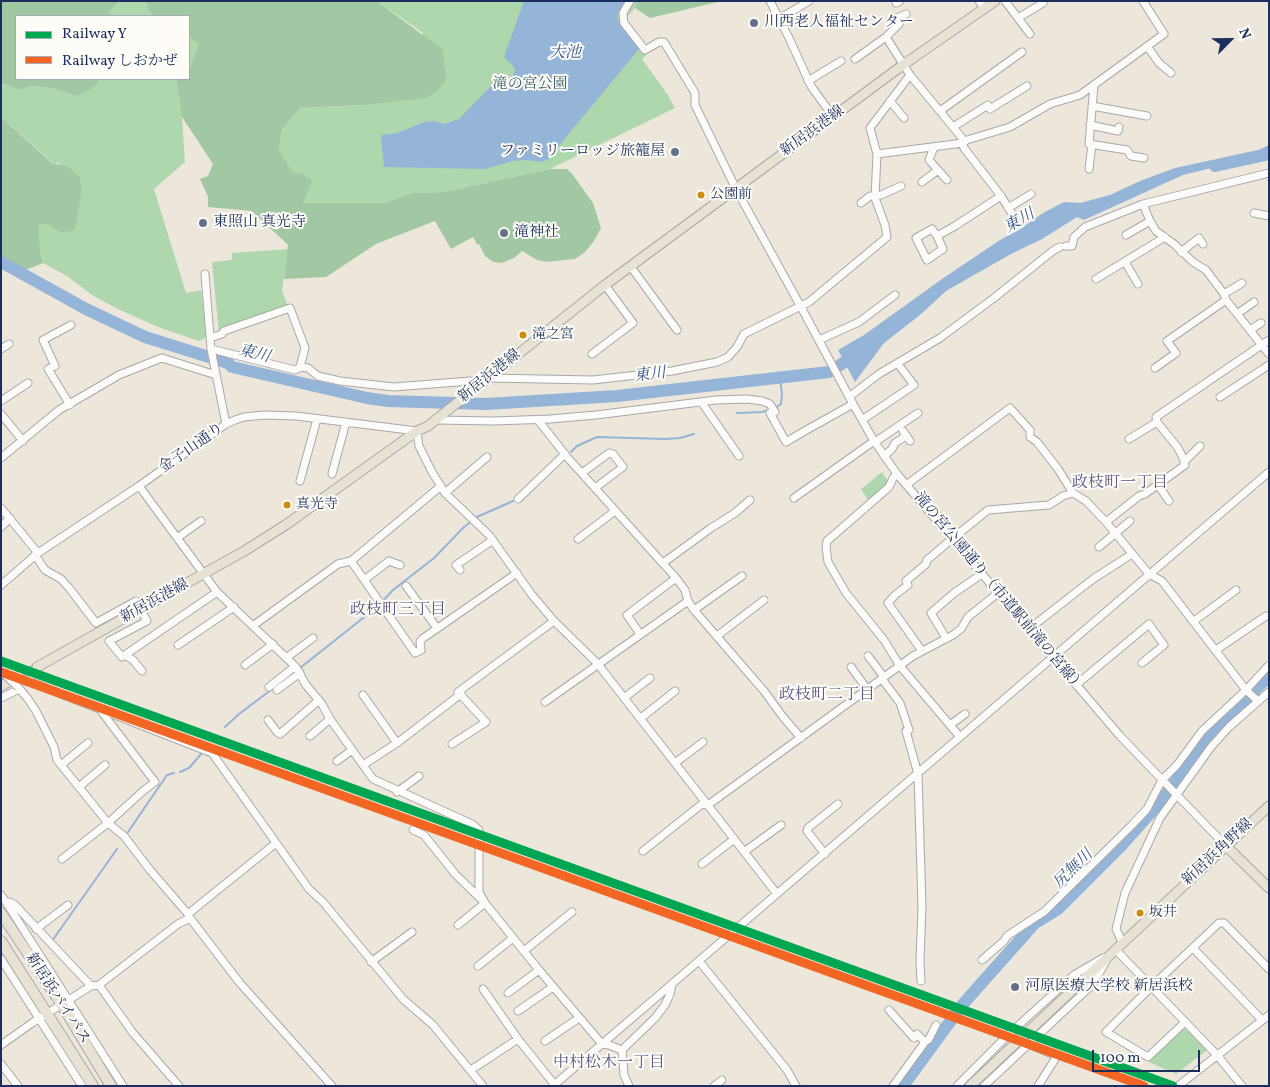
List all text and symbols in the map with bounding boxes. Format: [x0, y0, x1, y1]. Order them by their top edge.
place label: 川西老人福祉センター [764, 14, 914, 32]
legend [15, 15, 190, 80]
north arrow [1205, 15, 1255, 65]
marker: 川西老人福祉センター [748, 17, 760, 29]
text: Railway Y [62, 24, 127, 45]
text: N [1234, 26, 1255, 42]
water label: 大池 [549, 44, 581, 64]
text: Railway しおかぜ [62, 51, 178, 72]
park label: 滝の宮公園 [493, 76, 567, 94]
street label: 新居浜港線 [777, 103, 849, 161]
place label: ファミリーロッジ旅籠屋 [500, 143, 665, 161]
marker: ファミリーロッジ旅籠屋 [669, 146, 681, 158]
place label: 公園前 [710, 187, 752, 203]
marker: 公園前 [696, 190, 706, 200]
water label: 東川 [1001, 206, 1039, 238]
place label: 東照山 真光寺 [213, 214, 306, 232]
marker: 東照山 真光寺 [197, 217, 209, 229]
place label: 滝神社 [514, 224, 559, 242]
marker: 滝神社 [498, 227, 510, 239]
place label: 滝之宮 [532, 327, 574, 343]
marker: 滝之宮 [518, 330, 528, 340]
water label: 東川 [236, 342, 272, 368]
street label: 新居浜港線 [455, 346, 525, 408]
water label: 東川 [633, 365, 667, 387]
street label: 金子山通り [156, 420, 228, 478]
district label: 政枝町一丁目 [1072, 474, 1168, 494]
street label: 滝の宮公園通り（市道駅前滝の宮線） [909, 490, 1087, 696]
place label: 真光寺 [296, 497, 338, 513]
marker: 真光寺 [282, 500, 292, 510]
street label: 新居浜港線 [118, 576, 192, 628]
district label: 政枝町三丁目 [350, 601, 446, 621]
district label: 政枝町二丁目 [779, 686, 875, 706]
street label: 新居浜角野線 [1179, 816, 1257, 890]
water label: 尻無川 [1050, 846, 1098, 894]
place label: 坂井 [1149, 905, 1177, 921]
marker: 坂井 [1135, 908, 1145, 918]
street label: 新居浜バイパス [21, 950, 93, 1048]
place label: 河原医療大学校 新居浜校 [1025, 978, 1193, 996]
marker: 河原医療大学校 新居浜校 [1009, 981, 1021, 993]
scale bar [1095, 1040, 1202, 1072]
text: 100 m [1100, 1048, 1140, 1069]
district label: 中村松木一丁目 [553, 1054, 665, 1074]

